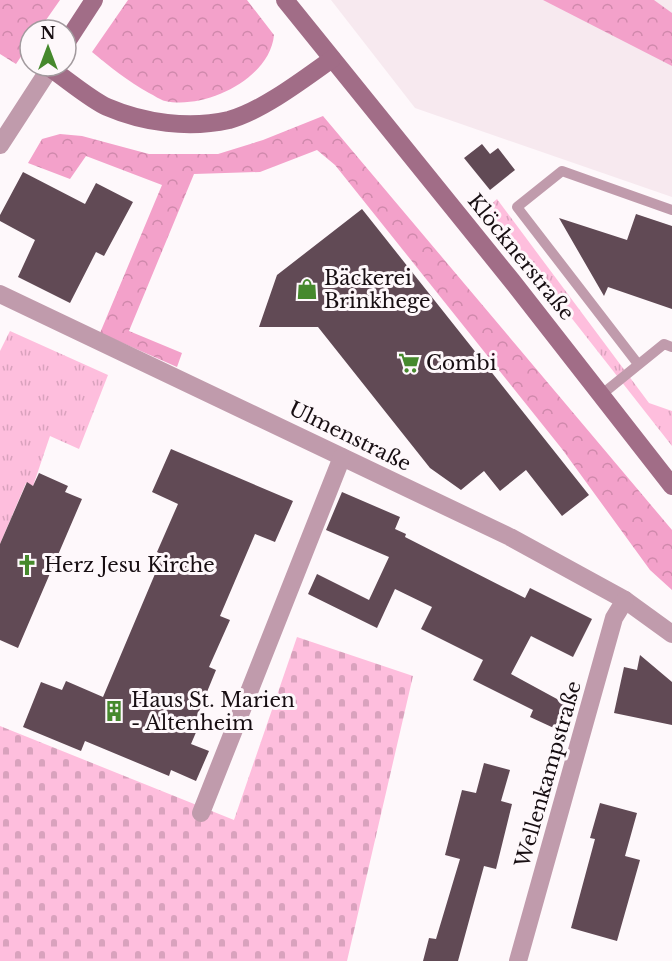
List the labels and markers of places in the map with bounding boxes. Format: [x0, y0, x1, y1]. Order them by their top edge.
place label: Bäckerei Brinkhege [324, 266, 430, 313]
shop icon: Bäckerei Brinkhege [295, 277, 319, 301]
supermarket icon: Combi [397, 351, 421, 375]
place label: Combi [426, 351, 497, 375]
church icon: Herz Jesu Kirche [15, 553, 39, 577]
place label: Herz Jesu Kirche [44, 553, 215, 577]
place label: Haus St. Marien - Altenheim [131, 688, 295, 735]
building icon: Haus St. Marien - Altenheim [102, 699, 126, 723]

